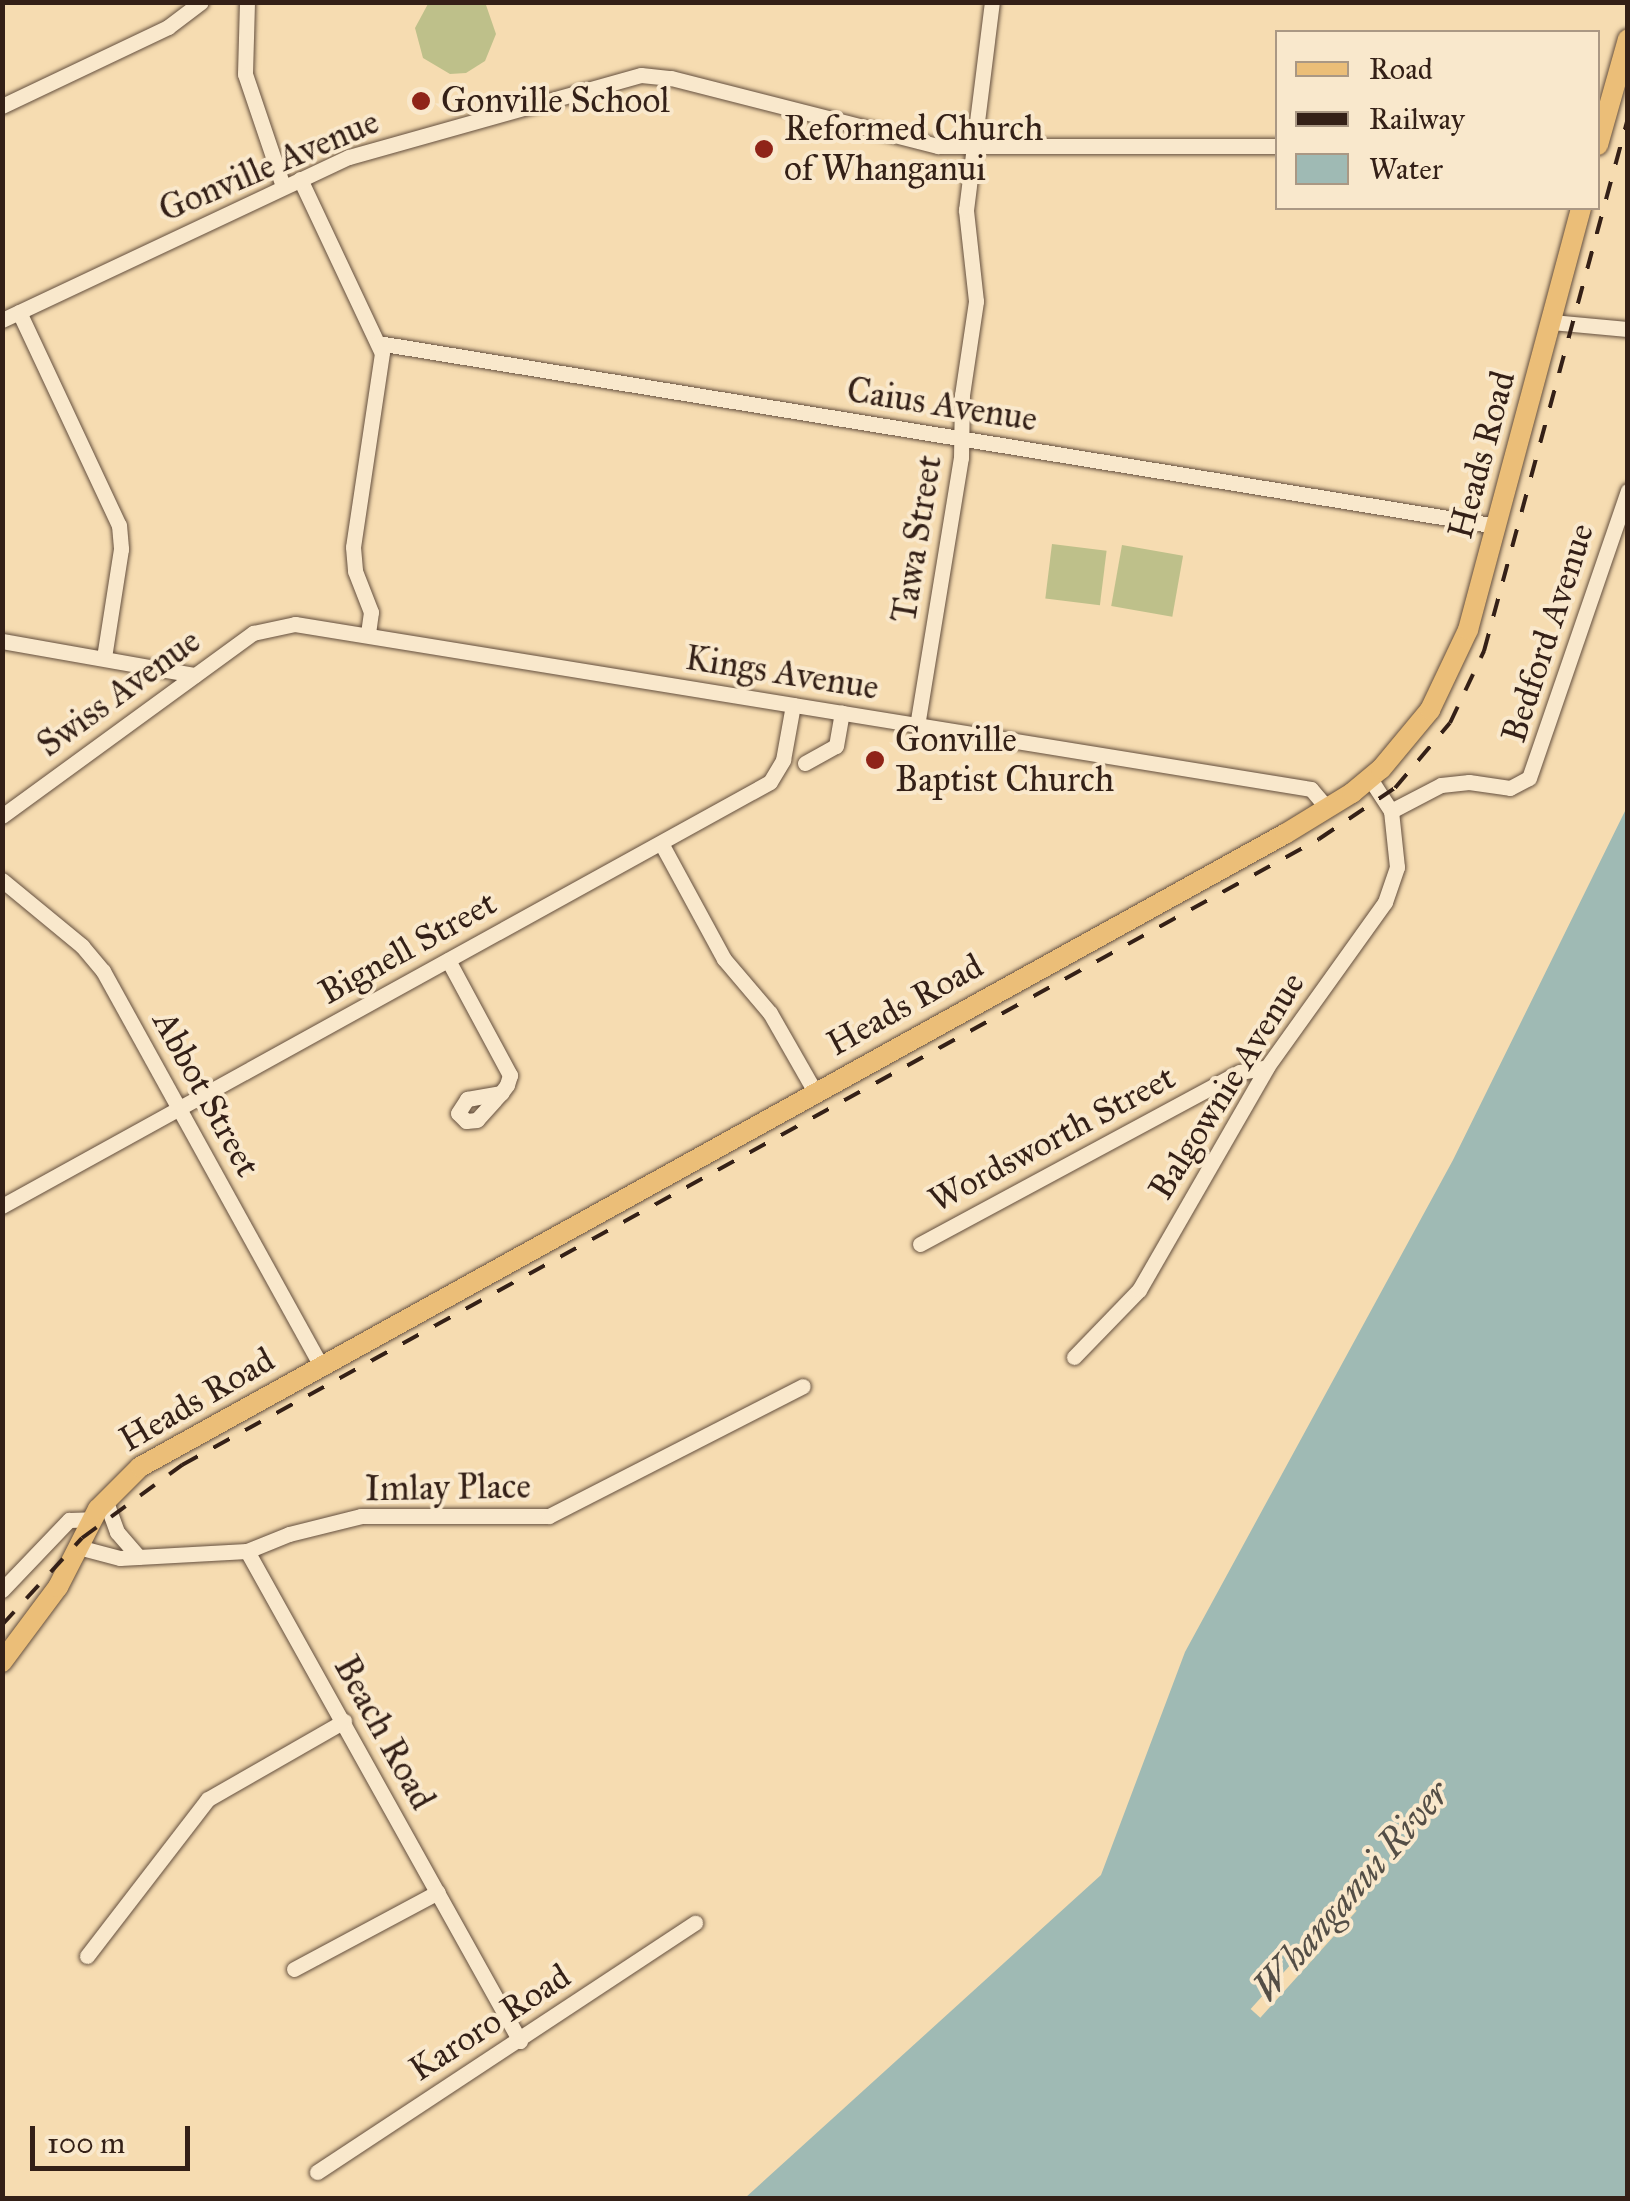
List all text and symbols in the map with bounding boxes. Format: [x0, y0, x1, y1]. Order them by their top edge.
legend [1275, 30, 1600, 210]
text: Road [1369, 51, 1433, 87]
place label: Gonville School [441, 80, 670, 122]
marker: Gonville School [410, 90, 432, 112]
street label: Gonville Avenue [153, 101, 385, 231]
text: Railway [1369, 101, 1465, 137]
place label: Reformed Church of Whanganui [784, 108, 1043, 190]
marker: Reformed Church of Whanganui [753, 138, 775, 160]
text: Water [1369, 151, 1443, 187]
street label: Heads Road [1439, 367, 1525, 543]
street label: Caius Avenue [844, 369, 1040, 441]
street label: Tawa Street [883, 452, 951, 626]
street label: Bedford Avenue [1493, 518, 1603, 748]
street label: Swiss Avenue [30, 620, 208, 766]
street label: Kings Avenue [682, 637, 882, 709]
place label: Gonville Baptist Church [895, 719, 1114, 801]
marker: Gonville Baptist Church [864, 749, 886, 771]
street label: Bignell Street [312, 882, 504, 1014]
street label: Heads Road [820, 945, 990, 1065]
street label: Balgownie Avenue [1140, 965, 1314, 1207]
street label: Abbot Street [143, 1004, 269, 1184]
street label: Wordsworth Street [922, 1056, 1182, 1222]
street label: Heads Road [112, 1339, 282, 1461]
street label: Imlay Place [365, 1466, 531, 1510]
street label: Beach Road [325, 1649, 443, 1817]
water label: Whanganui River [1243, 1771, 1459, 2011]
street label: Karoro Road [402, 1955, 578, 2091]
scale bar [35, 2106, 195, 2168]
text: 100 m [47, 2125, 125, 2161]

